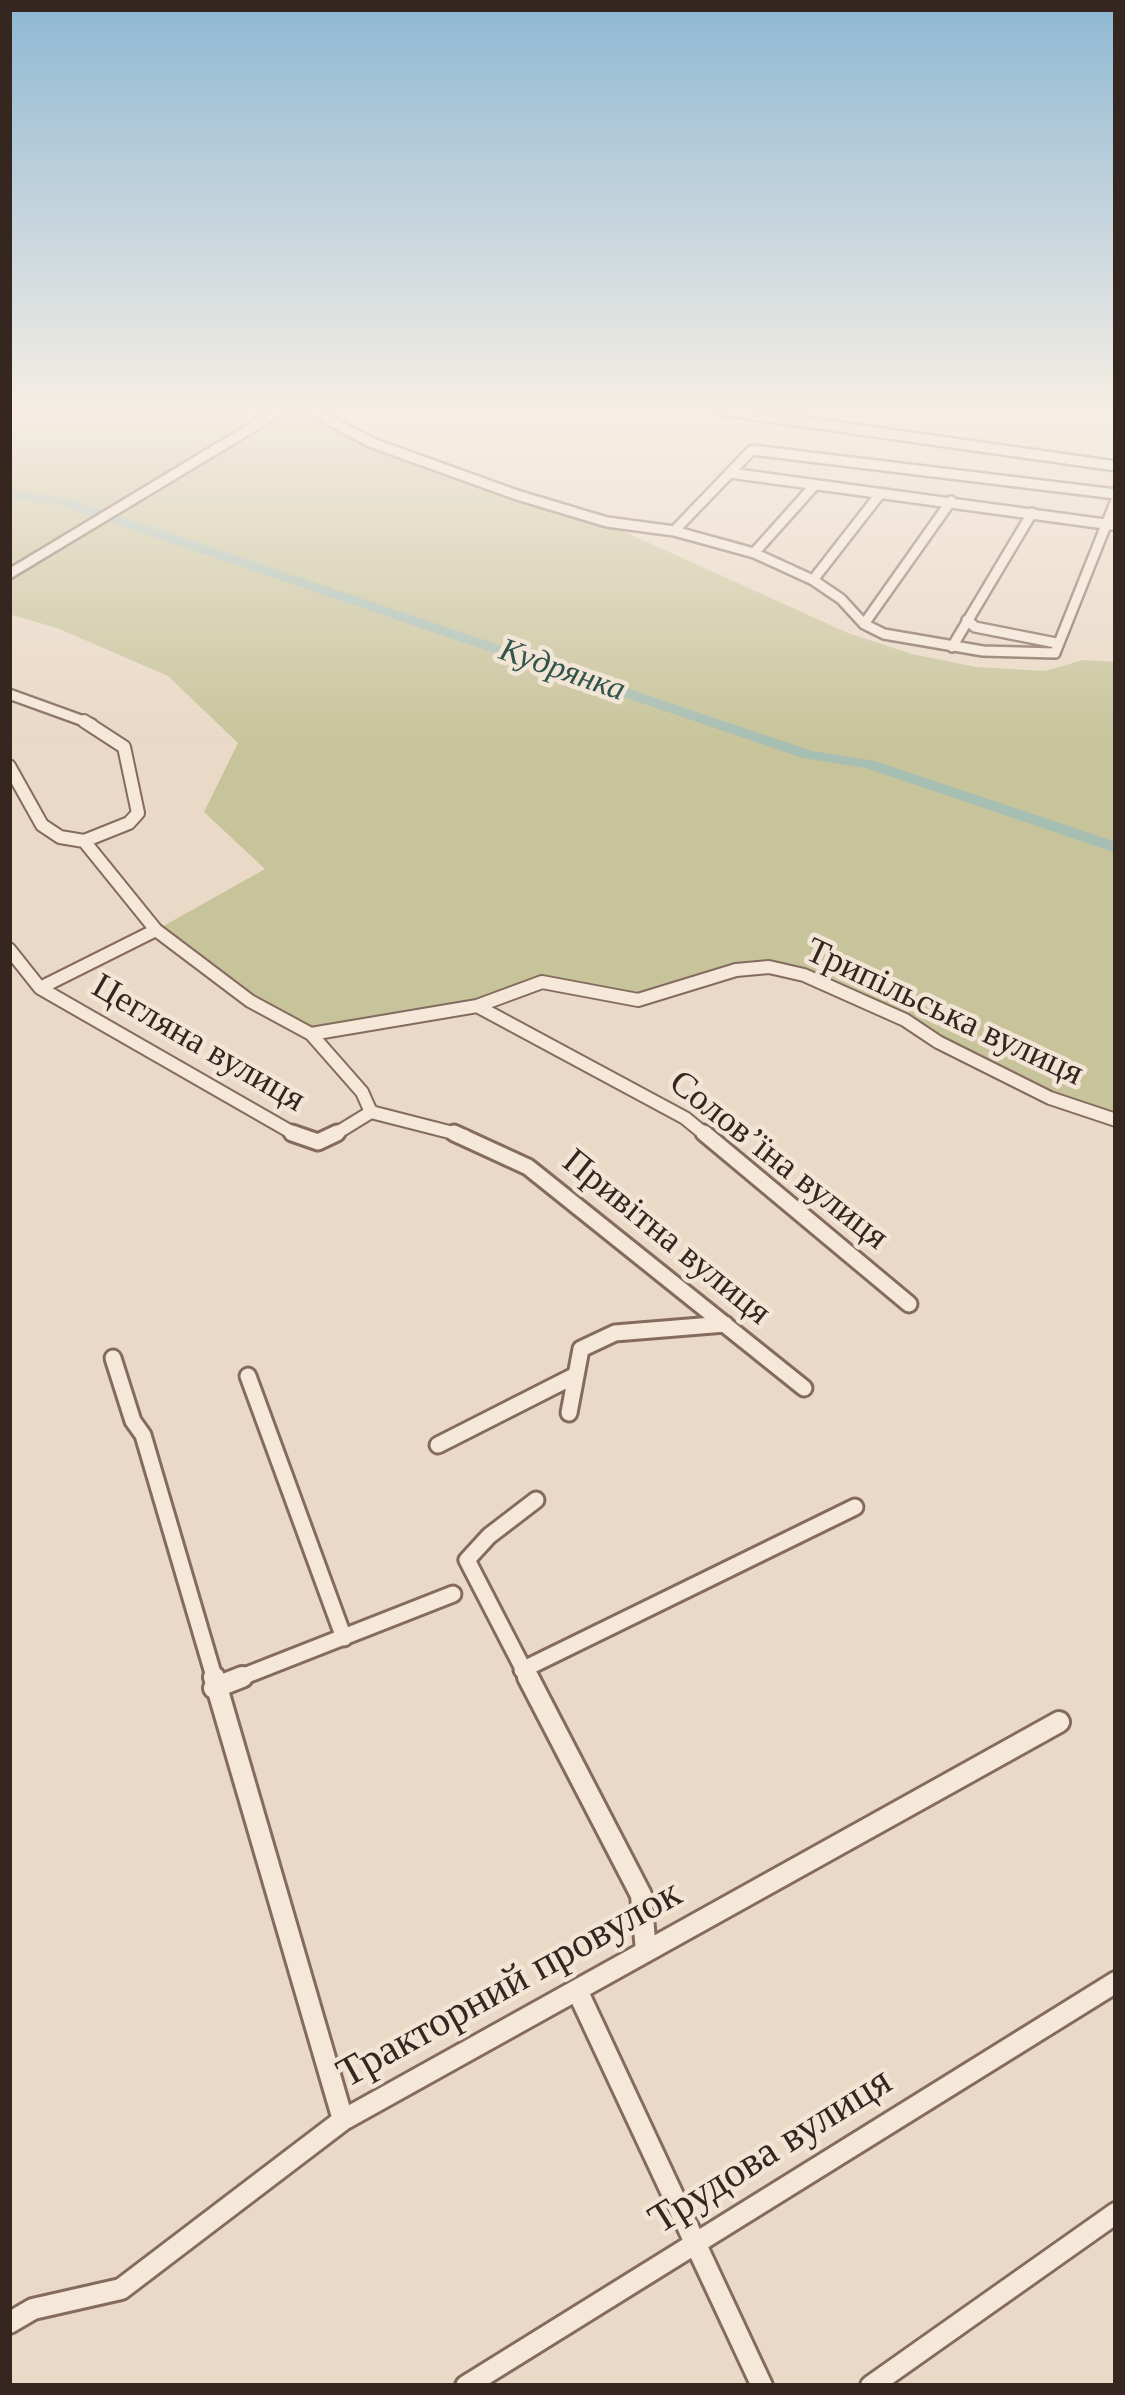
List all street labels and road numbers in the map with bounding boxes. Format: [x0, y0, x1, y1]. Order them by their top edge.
street label: Трипільська вулиця [798, 930, 1090, 1096]
street label: Цегляна вулиця [84, 966, 312, 1122]
street label: Соловʼїна вулиця [660, 1062, 896, 1260]
street label: Привітна вулиця [553, 1141, 779, 1335]
street label: Тракторний провулок [329, 1869, 691, 2101]
street label: Трудова вулиця [640, 2057, 902, 2247]

